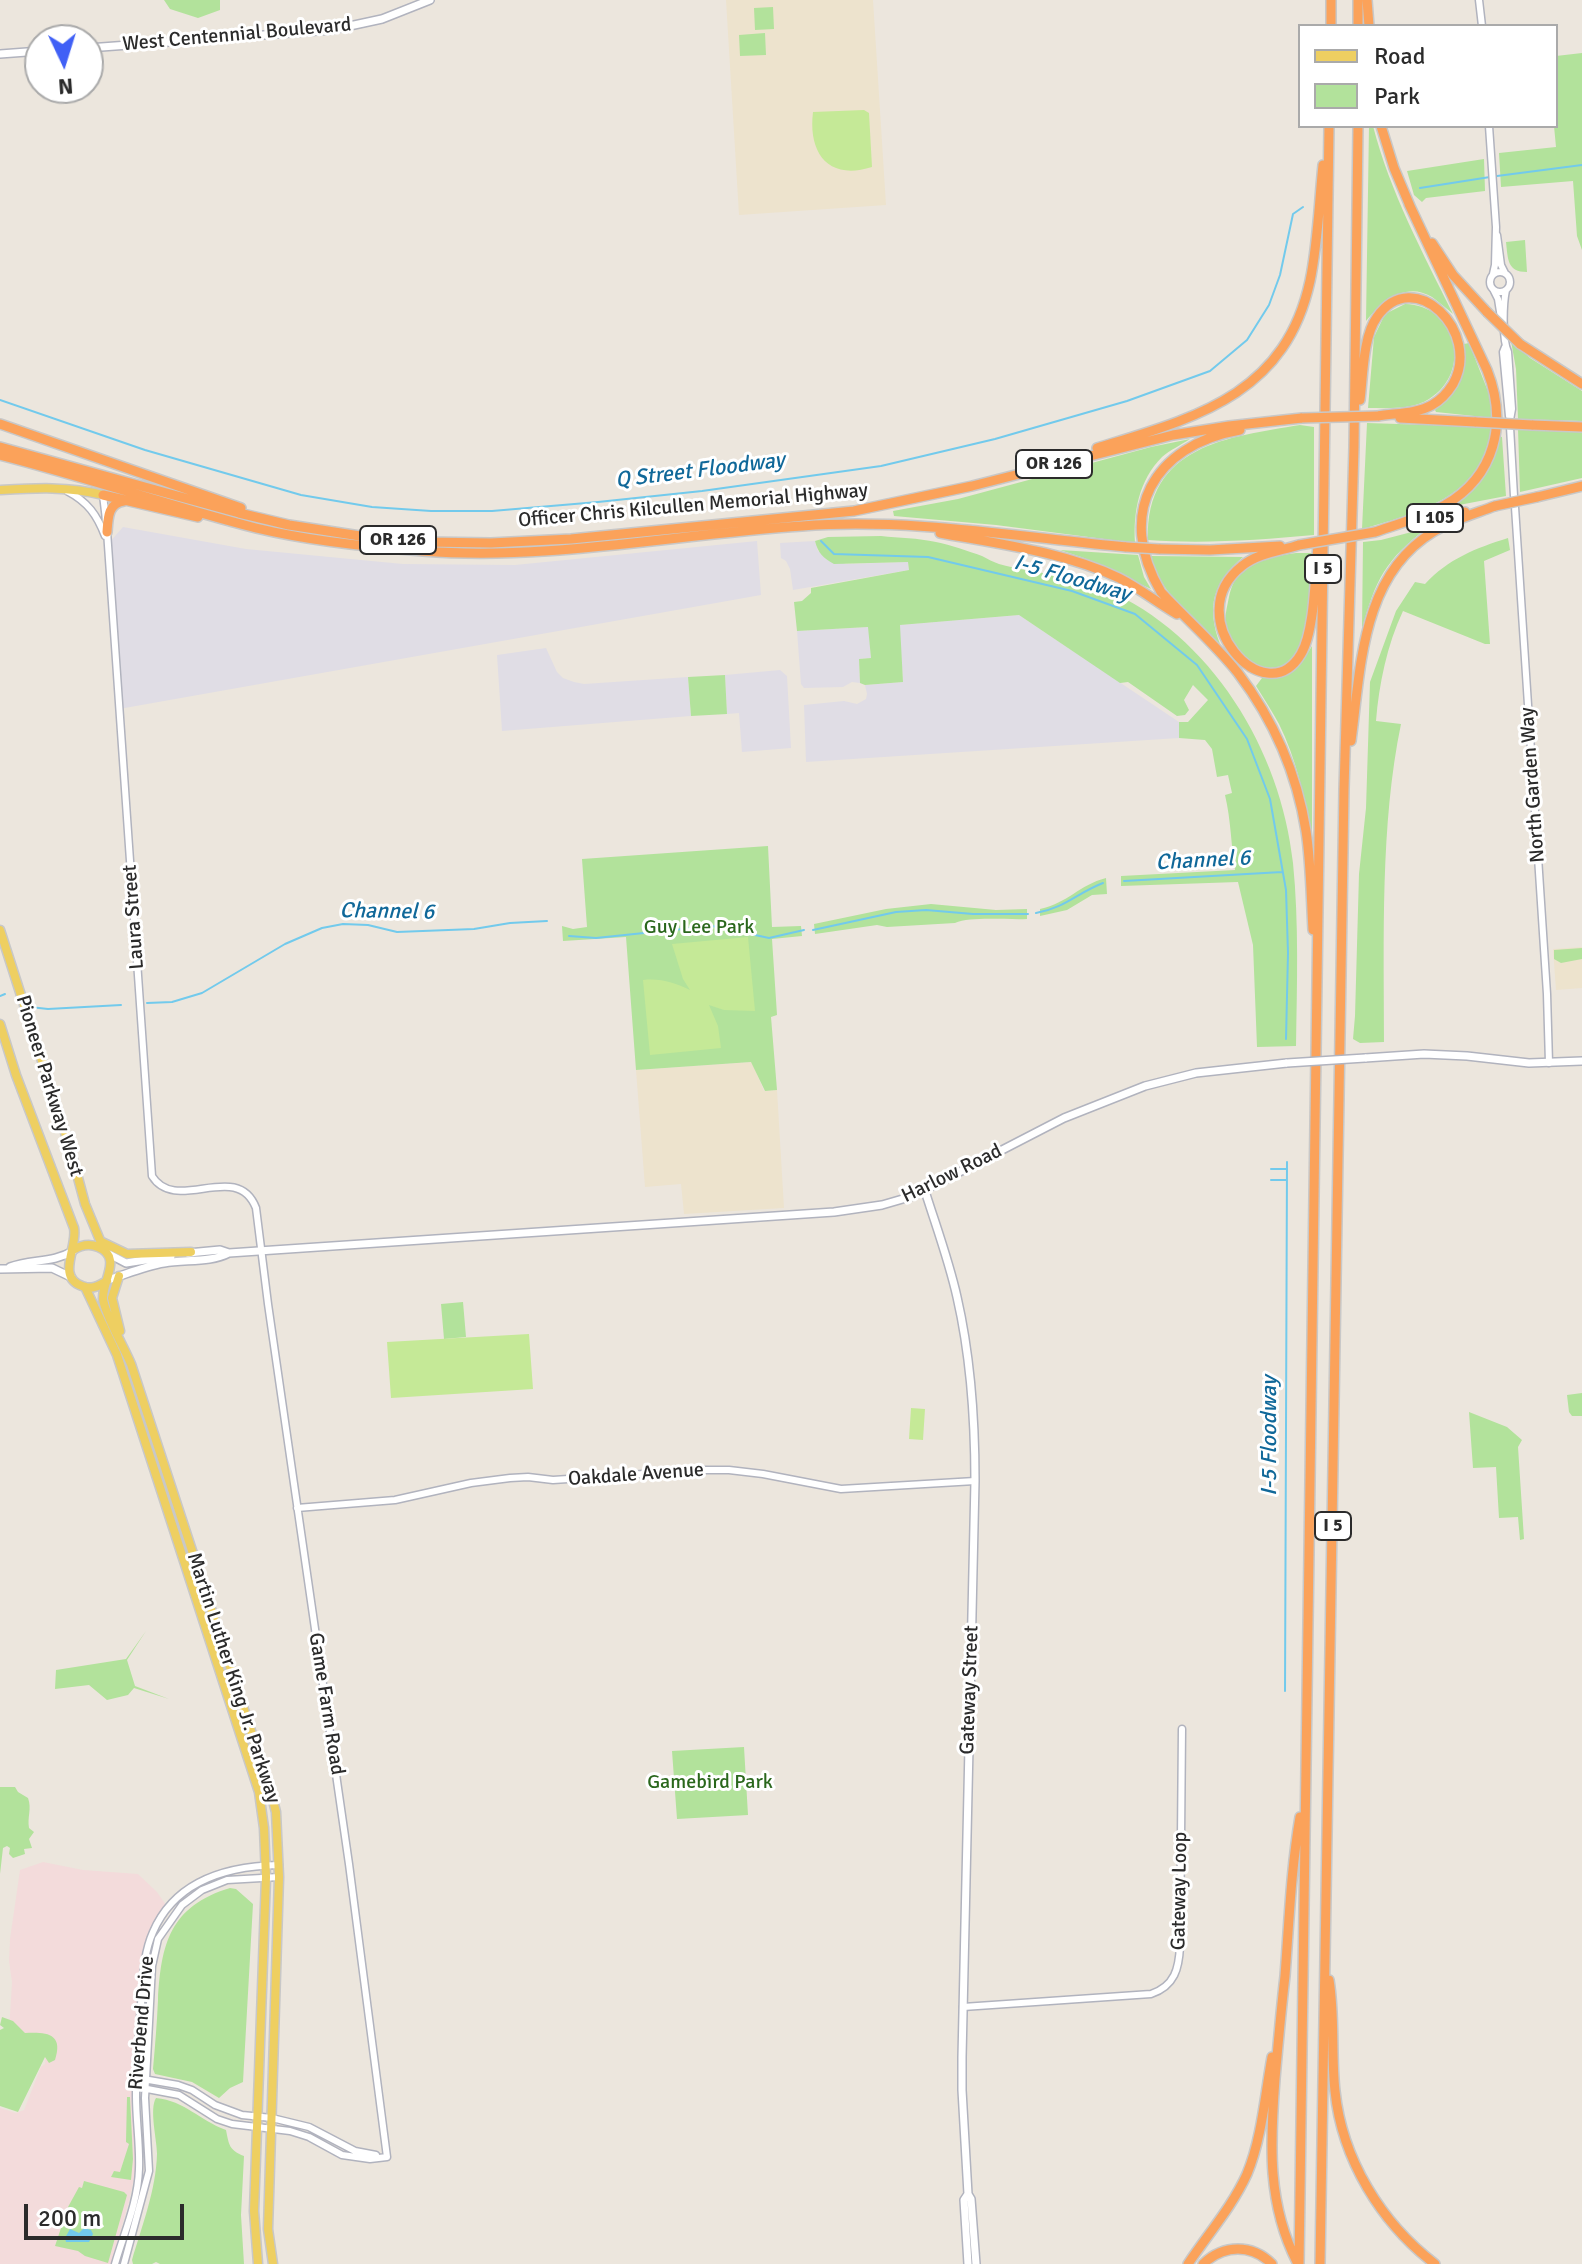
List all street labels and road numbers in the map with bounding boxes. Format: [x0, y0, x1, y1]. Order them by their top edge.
street label: West Centennial Boulevard [122, 13, 352, 57]
road number: OR 126 [1016, 450, 1092, 478]
street label: Officer Chris Kilcullen Memorial Highway [517, 479, 869, 533]
road number: I 105 [1407, 504, 1463, 532]
road number: OR 126 [360, 526, 436, 554]
road number: I 5 [1305, 555, 1341, 583]
street label: North Garden Way [1516, 707, 1550, 863]
street label: Laura Street [118, 864, 150, 970]
street label: Pioneer Parkway West [10, 993, 88, 1179]
street label: Harlow Road [898, 1139, 1006, 1209]
street label: Oakdale Avenue [567, 1458, 705, 1492]
road number: I 5 [1315, 1512, 1351, 1540]
street label: Martin Luther King Jr. Parkway [181, 1550, 285, 1806]
street label: Gateway Street [956, 1625, 984, 1755]
street label: Game Farm Road [303, 1631, 349, 1777]
street label: Gateway Loop [1167, 1832, 1193, 1950]
street label: Riverbend Drive [124, 1955, 160, 2091]

